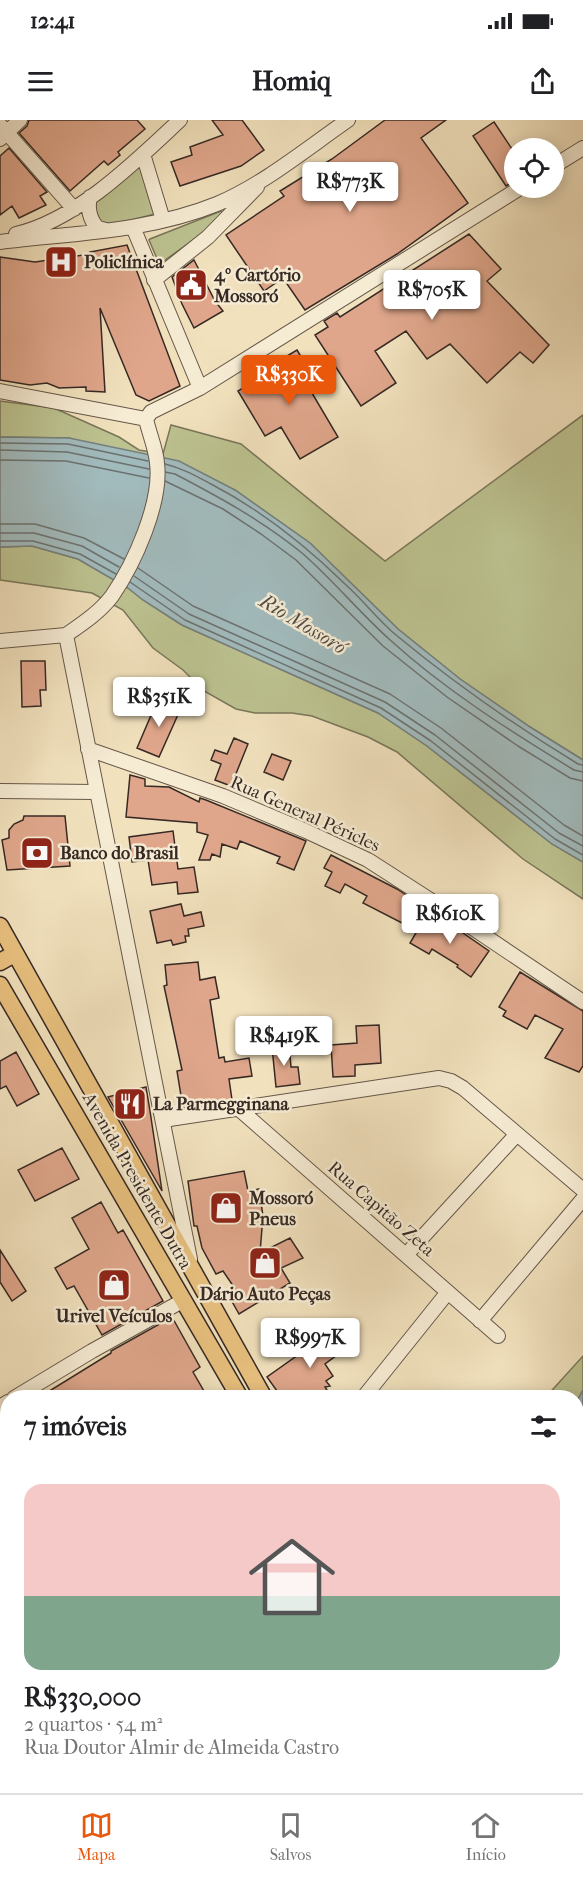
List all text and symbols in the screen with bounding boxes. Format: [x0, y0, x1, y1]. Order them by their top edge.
text: 12:41 [30, 8, 75, 34]
icon: menu [24, 65, 57, 98]
text: Homiq [252, 65, 331, 97]
icon: share [526, 65, 559, 98]
map controls [504, 138, 564, 198]
button: locate [504, 138, 564, 198]
pin: R$773K [301, 162, 399, 213]
text: R$773K [316, 170, 384, 193]
hospital icon: Policlínica [43, 244, 79, 280]
place label: Policlínica [84, 252, 164, 273]
place label: 4º Cartório Mossoró [213, 265, 301, 307]
public building icon: 4º Cartório Mossoró [173, 267, 209, 303]
pin: R$705K [383, 270, 481, 321]
text: R$705K [397, 278, 467, 301]
pin: R$330K [240, 355, 338, 406]
text: R$330K [255, 363, 323, 386]
water label: Rio Mossoró [254, 588, 353, 660]
pin: R$351K [110, 677, 208, 728]
text: R$351K [127, 685, 191, 708]
street label: Rua General Péricles [227, 772, 383, 857]
bank icon: Banco do Brasil [19, 835, 55, 871]
place label: Banco do Brasil [60, 843, 180, 864]
pin: R$610K [401, 894, 499, 945]
text: R$610K [416, 902, 484, 925]
pin: R$419K [235, 1016, 333, 1067]
text: R$419K [249, 1024, 319, 1047]
restaurant icon: La Parmegginana [112, 1086, 148, 1122]
street label: Avenida Presidente Dutra [77, 1088, 196, 1273]
place label: La Parmegginana [153, 1094, 289, 1115]
street label: Rua Capitão Zeta [324, 1157, 439, 1261]
place label: Mossoró Pneus [248, 1188, 313, 1230]
shop icon: Mossoró Pneus [208, 1190, 244, 1226]
shop icon: Dário Auto Peças [247, 1245, 283, 1281]
shop icon: Urivel Veículos [96, 1267, 132, 1303]
place label: Dário Auto Peças [199, 1284, 331, 1305]
place label: Urivel Veículos [55, 1306, 173, 1327]
pin: R$997K [261, 1318, 359, 1369]
text: R$997K [275, 1326, 345, 1349]
icon: filters [527, 1410, 560, 1443]
text: 7 imóveis [24, 1411, 127, 1442]
icon: home [238, 1523, 346, 1631]
text: R$330,000 [24, 1682, 141, 1713]
text: 2 quartos · 54 m² [24, 1713, 162, 1736]
text: Rua Doutor Almir de Almeida Castro [24, 1736, 339, 1759]
tab: Mapa [77, 1809, 115, 1864]
tab: Salvos [270, 1809, 311, 1864]
tab: Início [466, 1809, 506, 1864]

